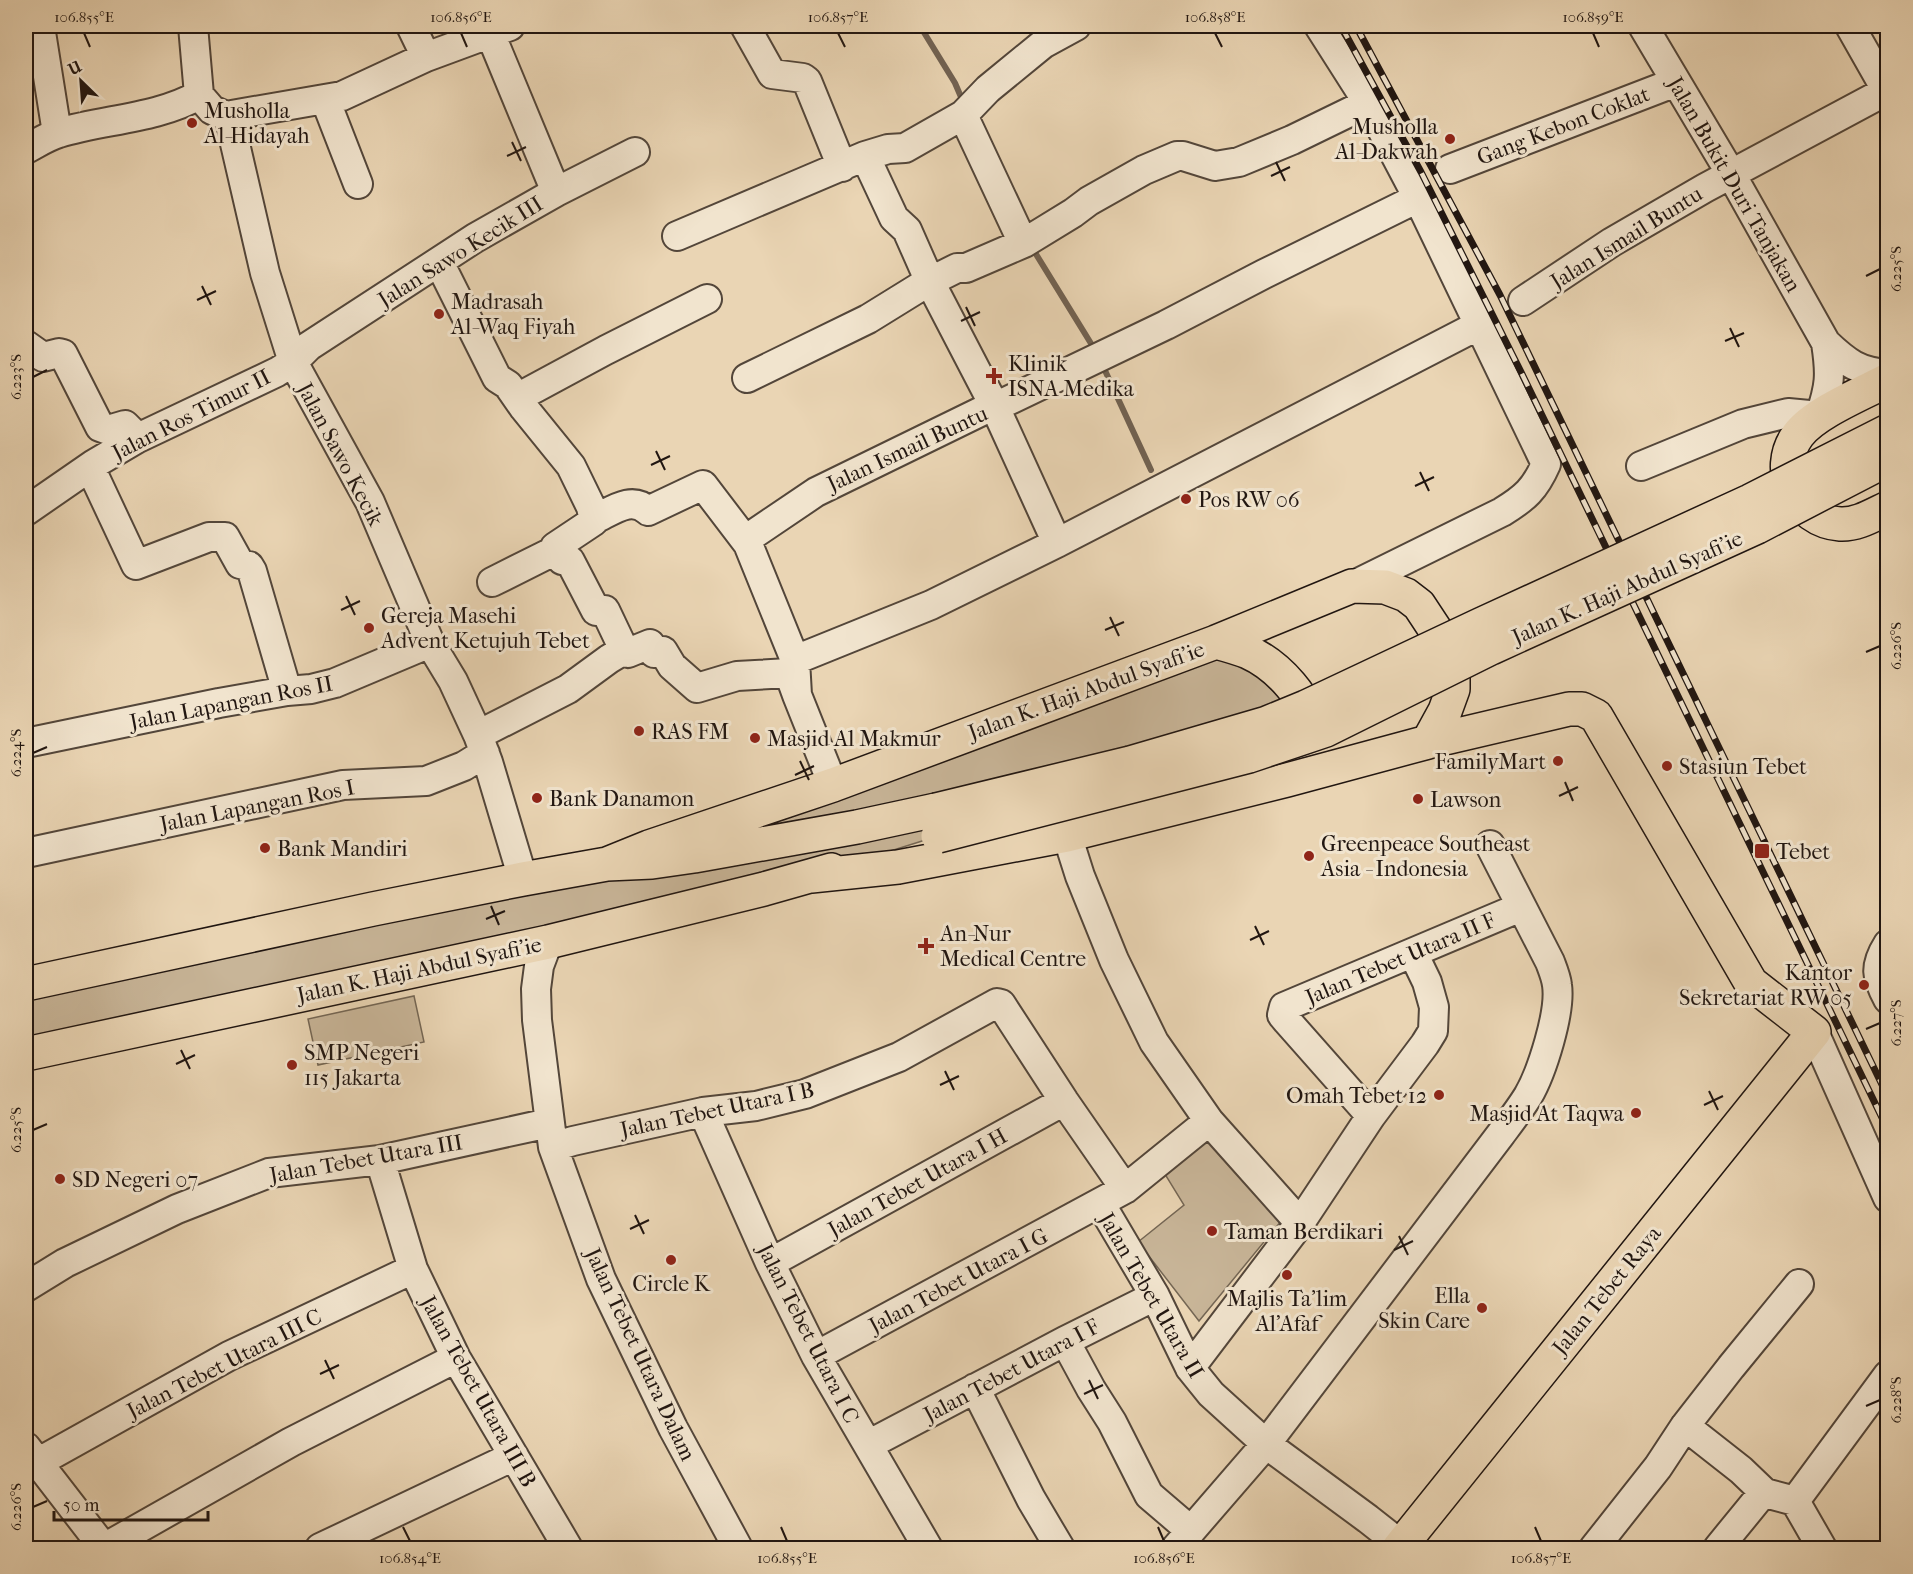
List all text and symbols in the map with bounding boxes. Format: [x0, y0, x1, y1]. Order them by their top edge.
text: 106.855°E [54, 8, 114, 26]
text: 106.856°E [430, 8, 492, 26]
text: 106.857°E [808, 8, 868, 26]
text: 106.858°E [1185, 8, 1245, 26]
text: 106.859°E [1562, 8, 1624, 26]
north arrow [51, 51, 111, 111]
text: U [64, 56, 85, 80]
street label: Jalan Bukit Duri Tanjakan [1661, 70, 1807, 297]
street label: Gang Kebon Coklat [1473, 81, 1653, 171]
place label: Musholla Al-Hidayah [203, 98, 310, 149]
place label: Musholla Al-Dakwah [1334, 114, 1439, 165]
marker: Musholla Al-Hidayah [185, 116, 199, 130]
marker: Musholla Al-Dakwah [1443, 132, 1457, 146]
street label: Jalan Ismail Buntu [1544, 180, 1708, 296]
street label: Jalan Sawo Kecik III [372, 190, 548, 314]
text: 6.225°S [1887, 246, 1905, 292]
place label: Madrasah Al-Waq Fiyah [450, 289, 576, 340]
marker: Madrasah Al-Waq Fiyah [432, 307, 446, 321]
place label: Klinik ISNA Medika [1008, 351, 1135, 402]
text: 6.223°S [7, 354, 25, 400]
street label: Jalan Ros Timur II [106, 364, 275, 467]
marker: Klinik ISNA Medika [985, 367, 1003, 385]
street label: Jalan Sawo Kecik [290, 377, 389, 531]
street label: Jalan Ismail Buntu [821, 400, 992, 498]
place label: Pos RW 06 [1198, 487, 1300, 513]
marker: Pos RW 06 [1179, 492, 1193, 506]
street label: Jalan K. Haji Abdul Syafi'ie [1506, 525, 1747, 651]
place label: Gereja Masehi Advent Ketujuh Tebet [380, 603, 590, 654]
marker: Gereja Masehi Advent Ketujuh Tebet [362, 621, 376, 635]
text: 6.226°S [1887, 622, 1905, 670]
street label: Jalan K. Haji Abdul Syafi'ie [963, 636, 1208, 746]
street label: Jalan Lapangan Ros II [125, 670, 335, 736]
place label: RAS FM [651, 719, 729, 745]
marker: RAS FM [632, 724, 646, 738]
place label: Masjid Al Makmur [767, 726, 941, 752]
text: 6.224°S [7, 728, 25, 777]
marker: Masjid Al Makmur [748, 731, 762, 745]
place label: FamilyMart [1435, 749, 1546, 775]
marker: FamilyMart [1551, 754, 1565, 768]
place label: Stasiun Tebet [1679, 754, 1807, 780]
marker: Stasiun Tebet [1660, 759, 1674, 773]
street label: Jalan Lapangan Ros I [156, 774, 357, 838]
place label: Bank Danamon [549, 786, 694, 812]
place label: Lawson [1430, 787, 1502, 813]
marker: Bank Danamon [530, 791, 544, 805]
marker: Lawson [1411, 792, 1425, 806]
place label: Greenpeace Southeast Asia - Indonesia [1320, 831, 1531, 882]
place label: Bank Mandiri [277, 836, 408, 862]
place label: Tebet [1776, 839, 1830, 865]
marker: Bank Mandiri [258, 841, 272, 855]
marker: Tebet [1753, 842, 1771, 860]
marker: Greenpeace Southeast Asia - Indonesia [1302, 849, 1316, 863]
street label: Jalan Tebet Utara II F [1300, 907, 1499, 1011]
place label: An-Nur Medical Centre [939, 921, 1086, 972]
street label: Jalan K. Haji Abdul Syafi'ie [293, 931, 544, 1009]
marker: An-Nur Medical Centre [917, 937, 935, 955]
place label: Kantor Sekretariat RW 05 [1679, 960, 1853, 1011]
marker: Kantor Sekretariat RW 05 [1857, 978, 1871, 992]
text: 6.227°S [1887, 999, 1905, 1046]
place label: SMP Negeri 115 Jakarta [304, 1040, 420, 1091]
marker: SMP Negeri 115 Jakarta [285, 1058, 299, 1072]
street label: Jalan Tebet Utara I B [616, 1077, 817, 1144]
place label: Omah Tebet 12 [1286, 1083, 1427, 1109]
marker: Omah Tebet 12 [1432, 1088, 1446, 1102]
place label: Masjid At Taqwa [1469, 1101, 1625, 1127]
marker: Masjid At Taqwa [1629, 1106, 1643, 1120]
text: 6.225°S [7, 1107, 25, 1153]
street label: Jalan Tebet Utara I H [822, 1123, 1012, 1244]
street label: Jalan Tebet Utara III [266, 1129, 465, 1189]
place label: SD Negeri 07 [72, 1167, 198, 1193]
marker: SD Negeri 07 [53, 1172, 67, 1186]
street label: Jalan Tebet Utara II [1092, 1206, 1209, 1383]
place label: Taman Berdikari [1224, 1219, 1384, 1245]
street label: Jalan Tebet Raya [1546, 1220, 1667, 1362]
street label: Jalan Tebet Utara I G [863, 1223, 1052, 1340]
marker: Taman Berdikari [1205, 1224, 1219, 1238]
street label: Jalan Tebet Utara I C [751, 1238, 865, 1428]
street label: Jalan Tebet Utara Dalam [579, 1242, 701, 1465]
marker: Circle K [664, 1253, 678, 1267]
marker: Majlis Ta'lim Al'Afaf [1280, 1268, 1294, 1282]
place label: Circle K [632, 1271, 711, 1297]
place label: Ella Skin Care [1378, 1283, 1471, 1334]
place label: Majlis Ta'lim Al'Afaf [1227, 1286, 1348, 1337]
street label: Jalan Tebet Utara III B [414, 1290, 542, 1492]
marker: Ella Skin Care [1475, 1301, 1489, 1315]
street label: Jalan Tebet Utara III C [121, 1303, 326, 1425]
street label: Jalan Tebet Utara I F [917, 1314, 1104, 1429]
text: 6.228°S [1887, 1376, 1905, 1424]
text: 6.226°S [7, 1483, 25, 1531]
scale bar [54, 1484, 208, 1522]
text: 50 m [63, 1495, 100, 1516]
text: 106.854°E [379, 1549, 441, 1567]
text: 106.855°E [757, 1549, 817, 1567]
text: 106.856°E [1133, 1549, 1195, 1567]
text: 106.857°E [1511, 1549, 1571, 1567]

